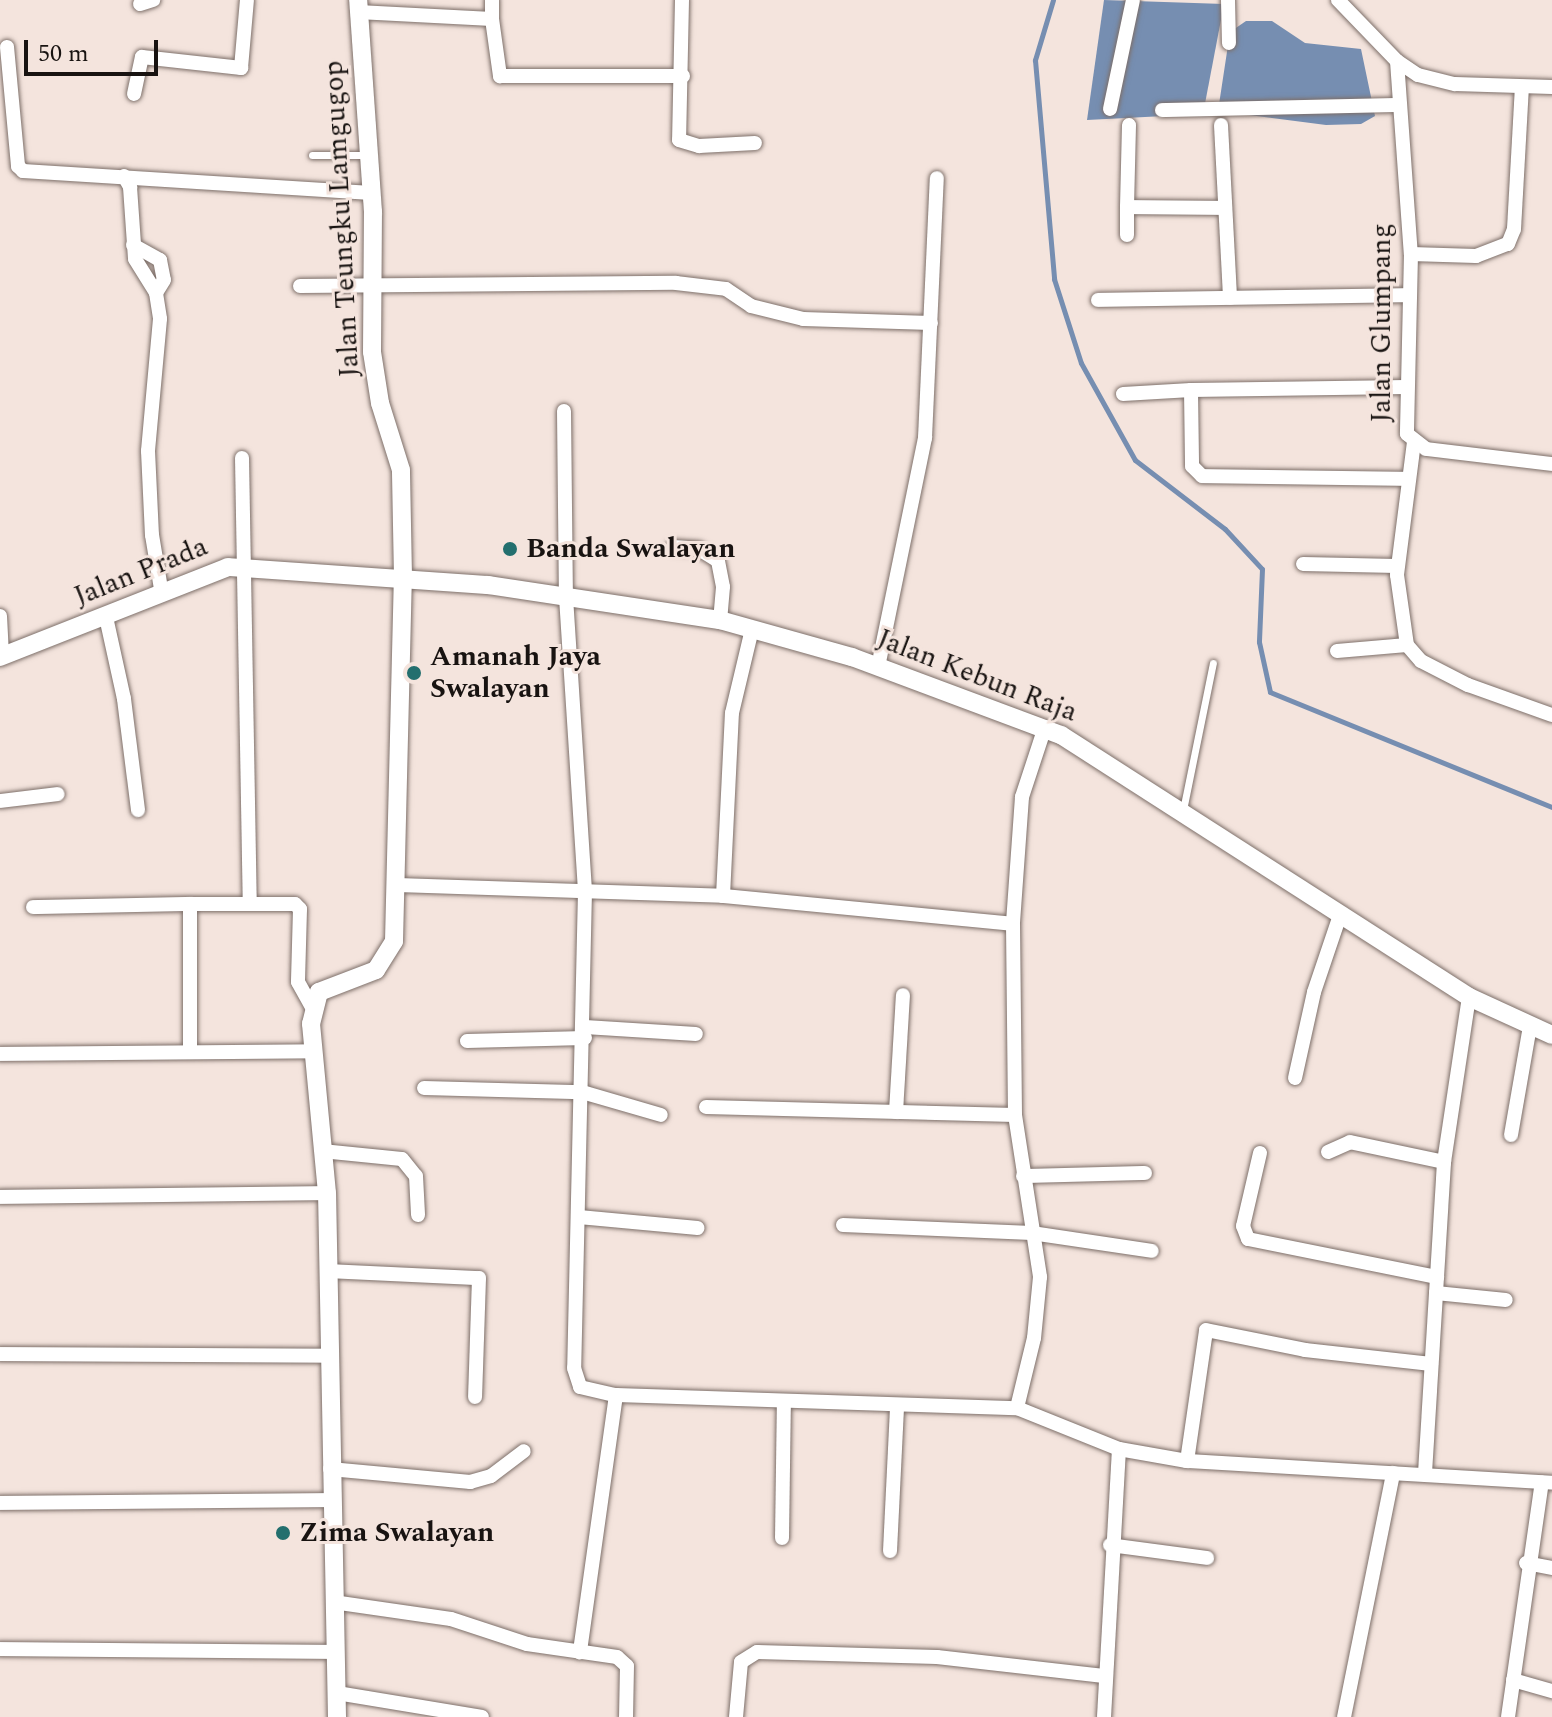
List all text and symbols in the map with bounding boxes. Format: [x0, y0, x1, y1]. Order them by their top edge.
scale bar [28, 24, 162, 74]
text: 50 m [38, 36, 89, 72]
street label: Jalan Teungku Lamgugop [317, 60, 367, 378]
street label: Jalan Glumpang [1365, 223, 1399, 423]
street label: Jalan Prada [69, 530, 213, 614]
place label: Banda Swalayan [526, 532, 735, 566]
marker: Banda Swalayan [501, 540, 519, 558]
street label: Jalan Kebun Raja [872, 622, 1082, 730]
place label: Amanah Jaya Swalayan [430, 640, 601, 706]
marker: Amanah Jaya Swalayan [405, 664, 423, 682]
place label: Zima Swalayan [299, 1516, 494, 1550]
marker: Zima Swalayan [274, 1524, 292, 1542]

